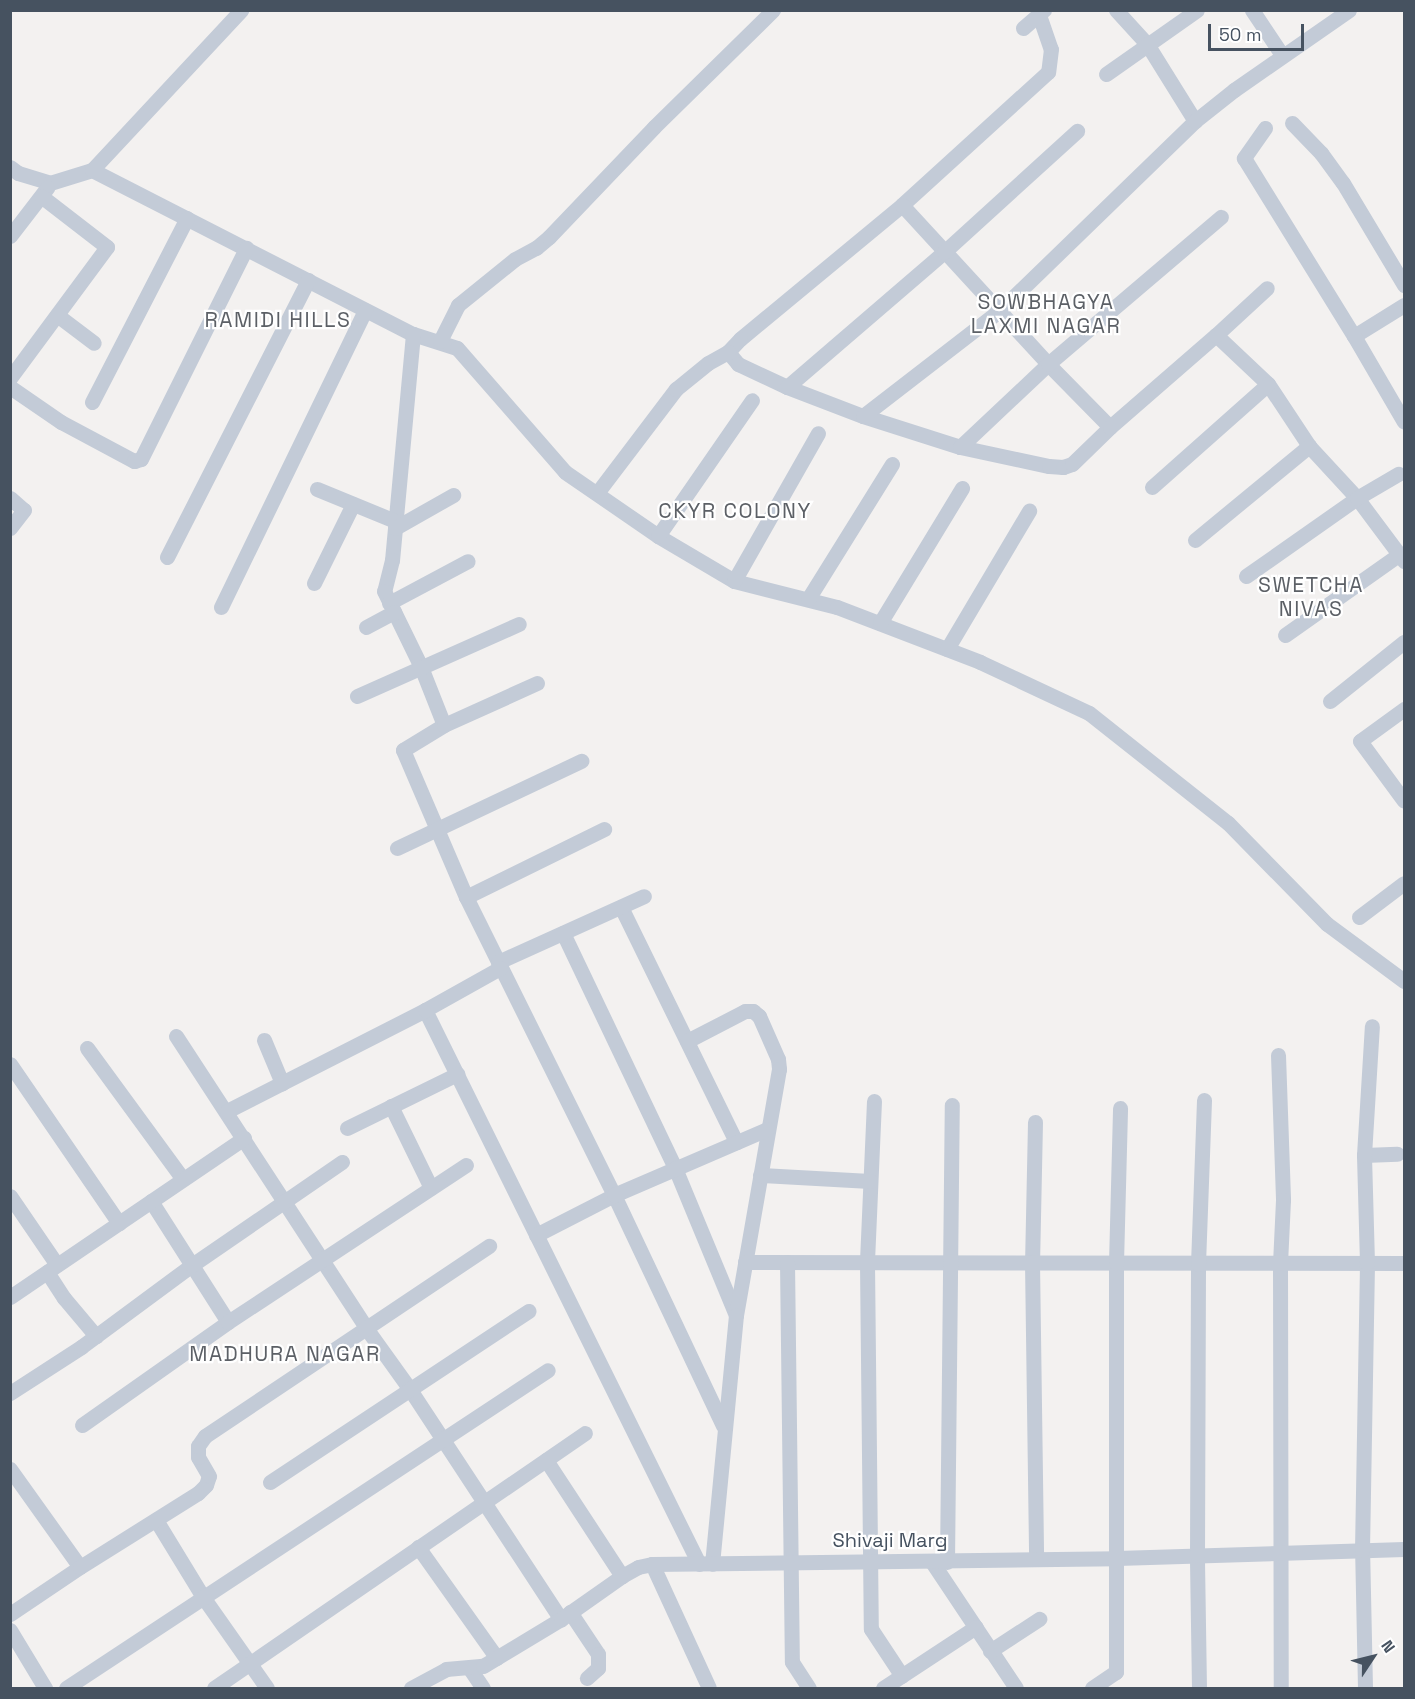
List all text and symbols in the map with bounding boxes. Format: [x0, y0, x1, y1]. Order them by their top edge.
scale bar [1211, 12, 1307, 50]
text: 50 m [1219, 23, 1261, 46]
district label: SOWBHAGYA LAXMI NAGAR [971, 289, 1121, 339]
district label: RAMIDI HILLS [205, 307, 351, 333]
district label: CKYR COLONY [658, 498, 812, 524]
district label: SWETCHA NIVAS [1258, 572, 1364, 622]
district label: MADHURA NAGAR [189, 1341, 381, 1367]
street label: Shivaji Marg [832, 1528, 948, 1552]
north arrow [1343, 1627, 1403, 1687]
text: N [1376, 1636, 1400, 1657]

